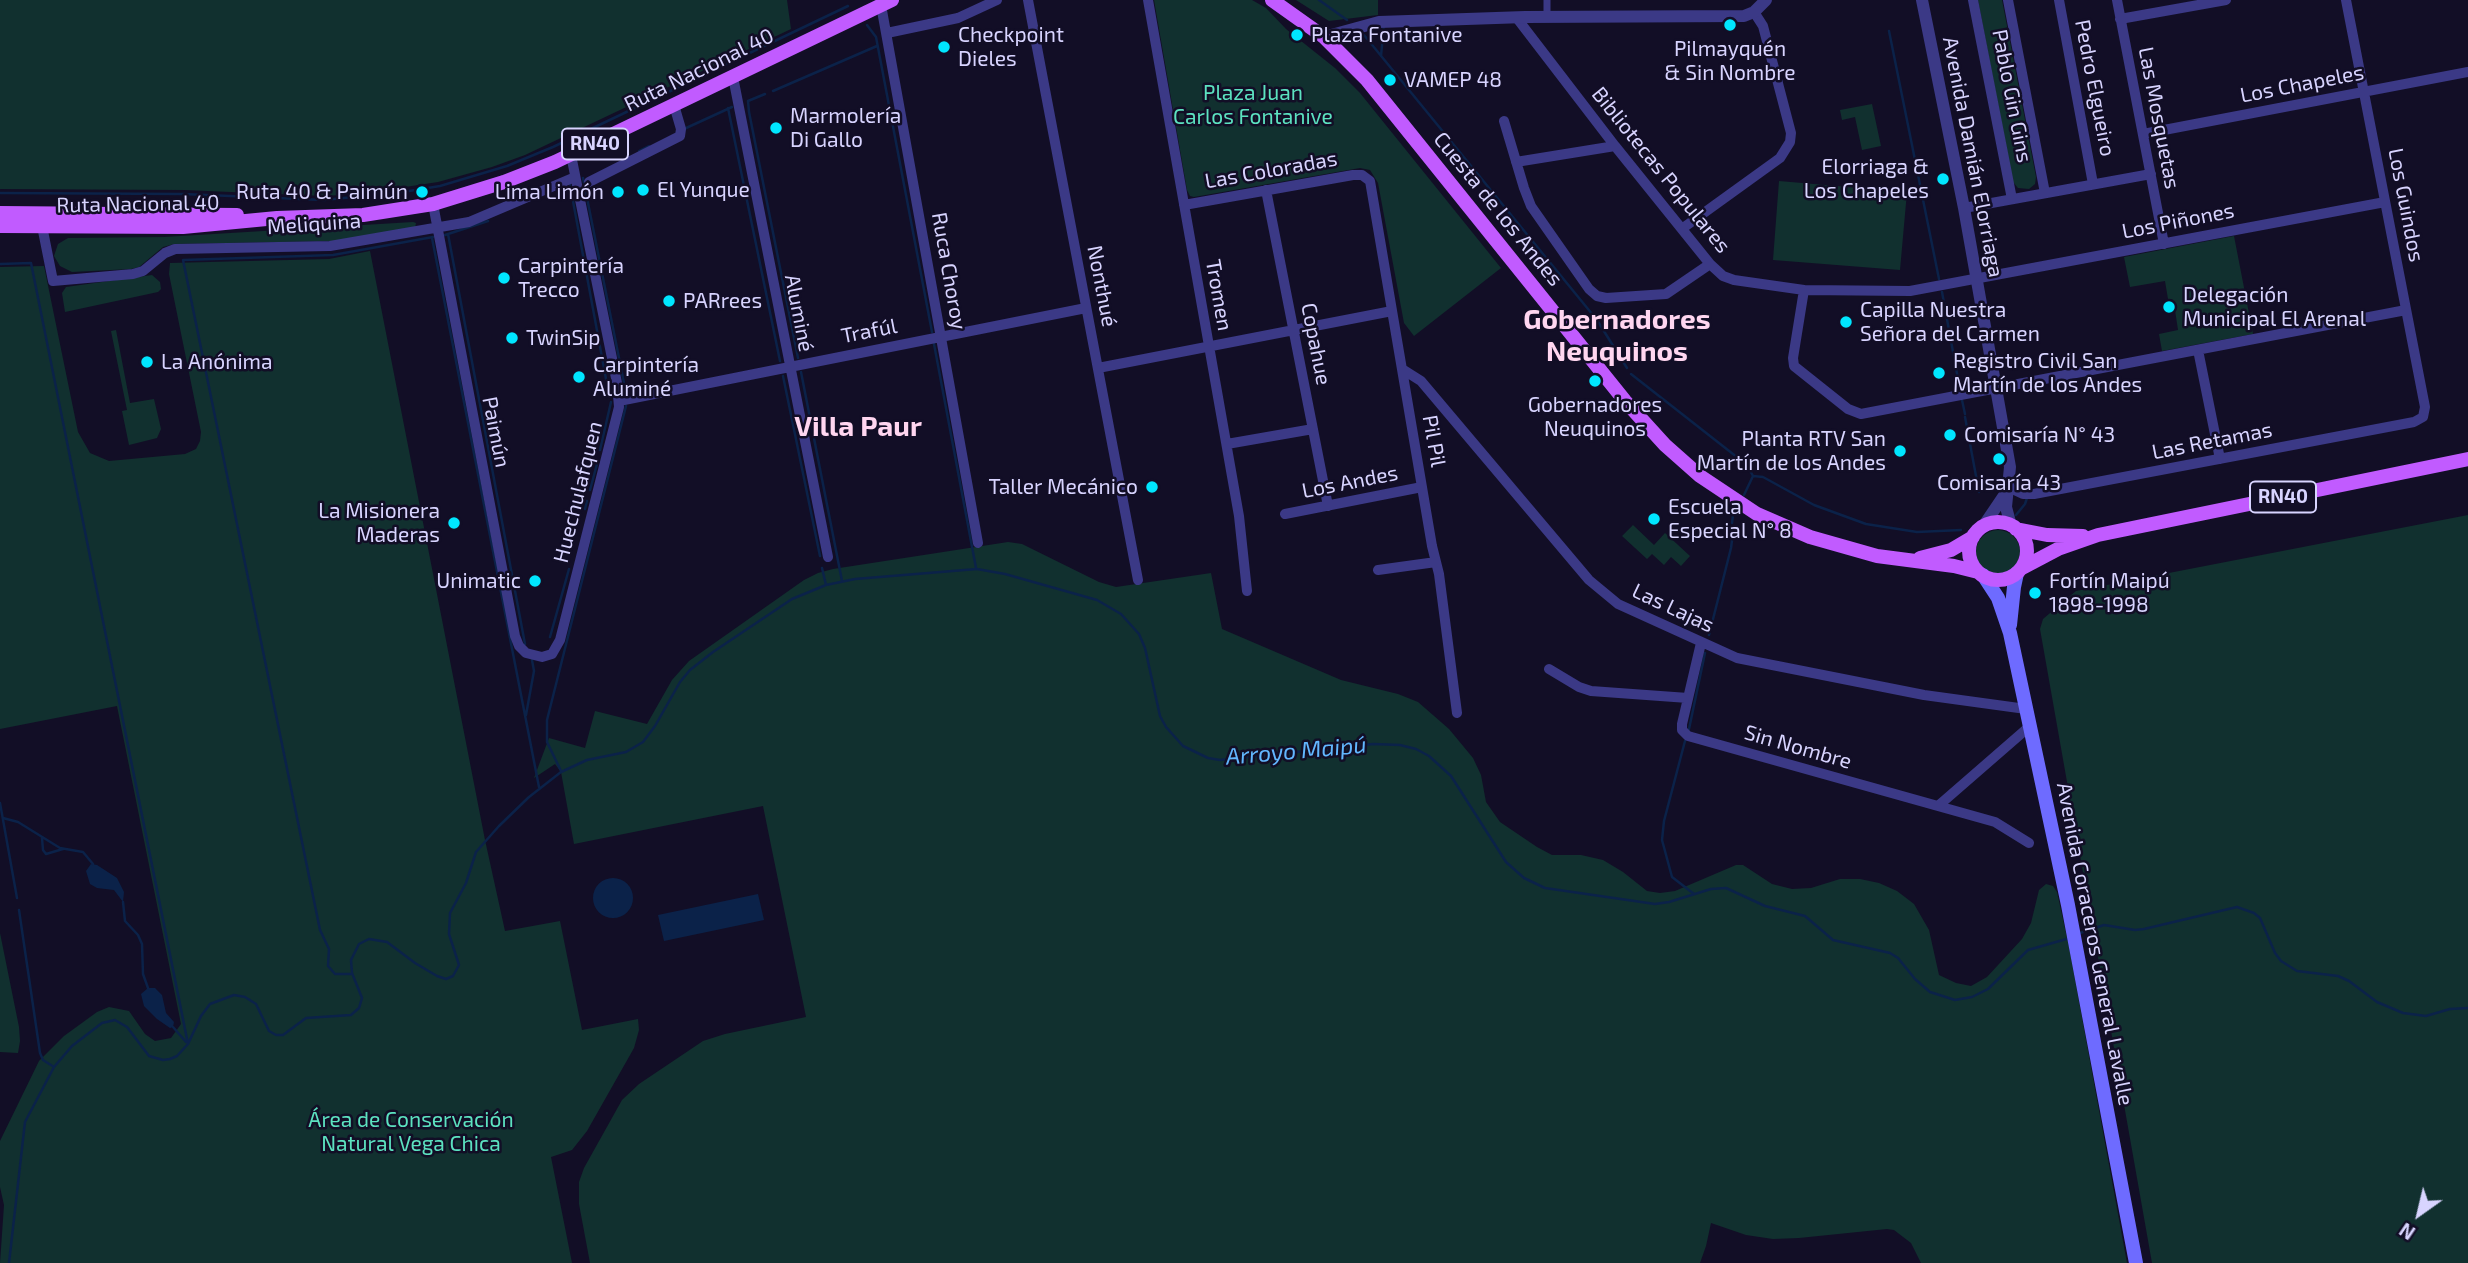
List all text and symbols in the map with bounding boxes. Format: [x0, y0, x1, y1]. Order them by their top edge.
marker: Pilmayquén & Sin Nombre [1722, 17, 1738, 33]
street label: Pedro Elgueiro [2069, 18, 2121, 158]
place label: Checkpoint Dieles [958, 22, 1064, 72]
place label: Plaza Fontanive [1311, 22, 1462, 48]
street label: Ruta Nacional 40 [620, 23, 778, 117]
marker: Plaza Fontanive [1289, 27, 1305, 43]
street label: Pablo Gin Gins [1987, 27, 2037, 165]
street label: Avenida Damián Elorriaga [1937, 34, 2009, 280]
place label: Pilmayquén & Sin Nombre [1664, 36, 1796, 86]
marker: Checkpoint Dieles [936, 39, 952, 55]
street label: Las Mosquetas [2133, 45, 2185, 191]
street label: Los Chapeles [2238, 60, 2366, 108]
place label: VAMEP 48 [1404, 67, 1502, 93]
marker: VAMEP 48 [1382, 72, 1398, 88]
park label: Plaza Juan Carlos Fontanive [1173, 80, 1333, 130]
street label: Bibliotecas Populares [1586, 82, 1736, 258]
place label: Marmolería Di Gallo [790, 103, 901, 153]
marker: Marmolería Di Gallo [768, 120, 784, 136]
street label: Cuesta de los Andes [1428, 127, 1568, 291]
road number: RN40 [562, 128, 628, 160]
street label: Las Coloradas [1203, 146, 1339, 194]
street label: Los Guindos [2383, 146, 2429, 264]
place label: Elorriaga & Los Chapeles [1804, 154, 1929, 204]
marker: Elorriaga & Los Chapeles [1935, 171, 1951, 187]
place label: El Yunque [657, 177, 750, 203]
place label: Ruta 40 & Paimún [236, 179, 408, 205]
place label: Lima Limón [495, 179, 604, 205]
marker: El Yunque [635, 182, 651, 198]
marker: Ruta 40 & Paimún [414, 184, 430, 200]
marker: Lima Limón [610, 184, 626, 200]
street label: Ruta Nacional 40 [56, 190, 220, 218]
street label: Los Piñones [2120, 198, 2236, 244]
street label: Meliquina [266, 208, 362, 240]
street label: Ruca Choroy [926, 210, 972, 332]
street label: Nonthué [1082, 243, 1122, 329]
place label: Carpintería Trecco [518, 253, 624, 303]
street label: Tromen [1200, 257, 1238, 333]
marker: Carpintería Trecco [496, 270, 512, 286]
street label: Aluminé [779, 272, 819, 354]
place label: Delegación Municipal El Arenal [2183, 282, 2366, 332]
place label: PARrees [683, 288, 762, 314]
marker: PARrees [661, 293, 677, 309]
place label: Capilla Nuestra Señora del Carmen [1860, 297, 2040, 347]
marker: Delegación Municipal El Arenal [2161, 299, 2177, 315]
street label: Copahue [1296, 301, 1336, 387]
district label: Gobernadores Neuquinos [1523, 303, 1711, 369]
street label: Trafúl [839, 313, 899, 349]
marker: Capilla Nuestra Señora del Carmen [1838, 314, 1854, 330]
place label: TwinSip [526, 325, 601, 351]
marker: TwinSip [504, 330, 520, 346]
place label: Registro Civil San Martín de los Andes [1953, 348, 2142, 398]
place label: La Anónima [161, 349, 273, 375]
place label: Carpintería Aluminé [593, 352, 699, 402]
marker: La Anónima [139, 354, 155, 370]
marker: Registro Civil San Martín de los Andes [1931, 365, 1947, 381]
marker: Carpintería Aluminé [571, 369, 587, 385]
marker: Gobernadores Neuquinos [1587, 373, 1603, 389]
place label: Gobernadores Neuquinos [1528, 392, 1662, 442]
street label: Paimún [477, 394, 515, 470]
district label: Villa Paur [794, 410, 922, 444]
street label: Pil Pil [1417, 413, 1451, 469]
street label: Las Retamas [2150, 417, 2274, 465]
street label: Huechulafquen [548, 419, 608, 565]
place label: Comisaría N° 43 [1964, 422, 2115, 448]
place label: Planta RTV San Martín de los Andes [1697, 426, 1886, 476]
marker: Comisaría N° 43 [1942, 427, 1958, 443]
marker: Planta RTV San Martín de los Andes [1892, 443, 1908, 459]
marker: Comisaría 43 [1991, 451, 2007, 467]
street label: Los Andes [1300, 460, 1400, 504]
place label: Comisaría 43 [1937, 470, 2061, 496]
place label: Taller Mecánico [988, 474, 1138, 500]
marker: Taller Mecánico [1144, 479, 1160, 495]
road number: RN40 [2250, 482, 2316, 512]
place label: Escuela Especial N° 8 [1668, 494, 1792, 544]
place label: La Misionera Maderas [318, 498, 440, 548]
marker: Escuela Especial N° 8 [1646, 511, 1662, 527]
marker: La Misionera Maderas [446, 515, 462, 531]
place label: Unimatic [436, 568, 521, 594]
place label: Fortín Maipú 1898-1998 [2049, 568, 2170, 618]
marker: Unimatic [527, 573, 543, 589]
street label: Las Lajas [1628, 578, 1718, 638]
marker: Fortín Maipú 1898-1998 [2027, 585, 2043, 601]
street label: Sin Nombre [1741, 720, 1855, 774]
water label: Arroyo Maipú [1225, 731, 1367, 771]
street label: Avenida Coraceros General Lavalle [2051, 780, 2139, 1108]
park label: Área de Conservación Natural Vega Chica [308, 1107, 514, 1157]
north arrow [2384, 1179, 2454, 1249]
text: N [2395, 1218, 2419, 1245]

